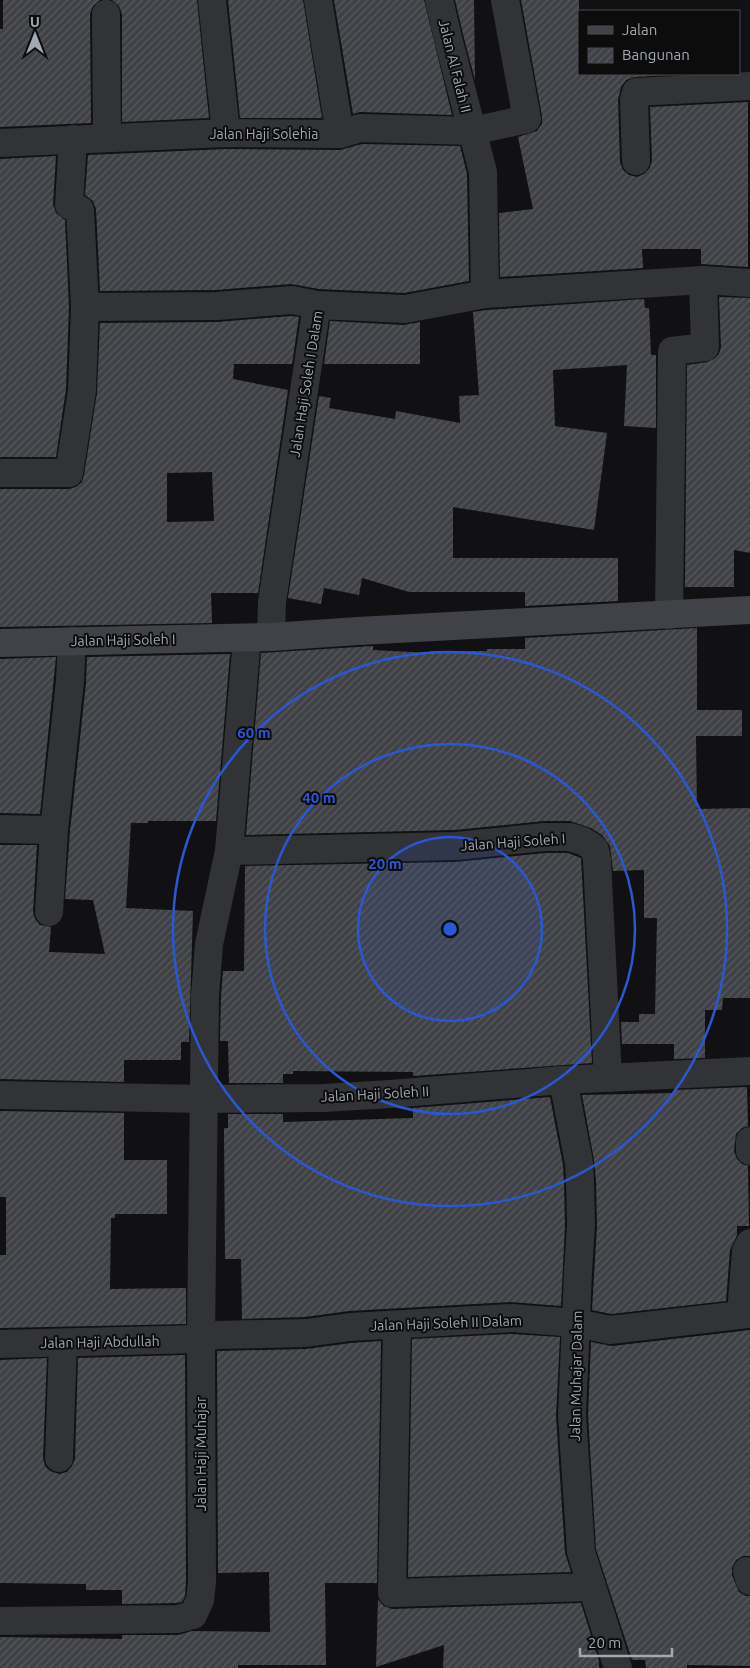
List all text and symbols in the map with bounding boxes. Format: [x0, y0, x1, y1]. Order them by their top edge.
north arrow [10, 10, 60, 60]
legend [578, 10, 740, 75]
text: U [30, 14, 40, 30]
street label: Jalan Al Falah II [436, 18, 474, 114]
text: Jalan [622, 21, 657, 38]
text: Bangunan [622, 46, 690, 63]
street label: Jalan Haji Solehia [210, 126, 318, 142]
street label: Jalan Haji Soleh I Dalam [287, 310, 325, 458]
street label: Jalan Haji Soleh I [70, 631, 176, 649]
text: 60 m [237, 724, 271, 741]
text: 40 m [302, 789, 336, 806]
street label: Jalan Haji Soleh I [460, 830, 566, 854]
text: 20 m [368, 855, 402, 872]
centre of rings [441, 920, 459, 938]
street label: Jalan Haji Soleh II [320, 1083, 430, 1105]
street label: Jalan Muhajar Dalam [567, 1311, 585, 1441]
street label: Jalan Haji Soleh II Dalam [370, 1312, 522, 1334]
street label: Jalan Haji Abdullah [40, 1333, 160, 1351]
street label: Jalan Haji Muhajar [193, 1396, 209, 1511]
scale bar [580, 1626, 672, 1658]
text: 20 m [588, 1634, 621, 1651]

